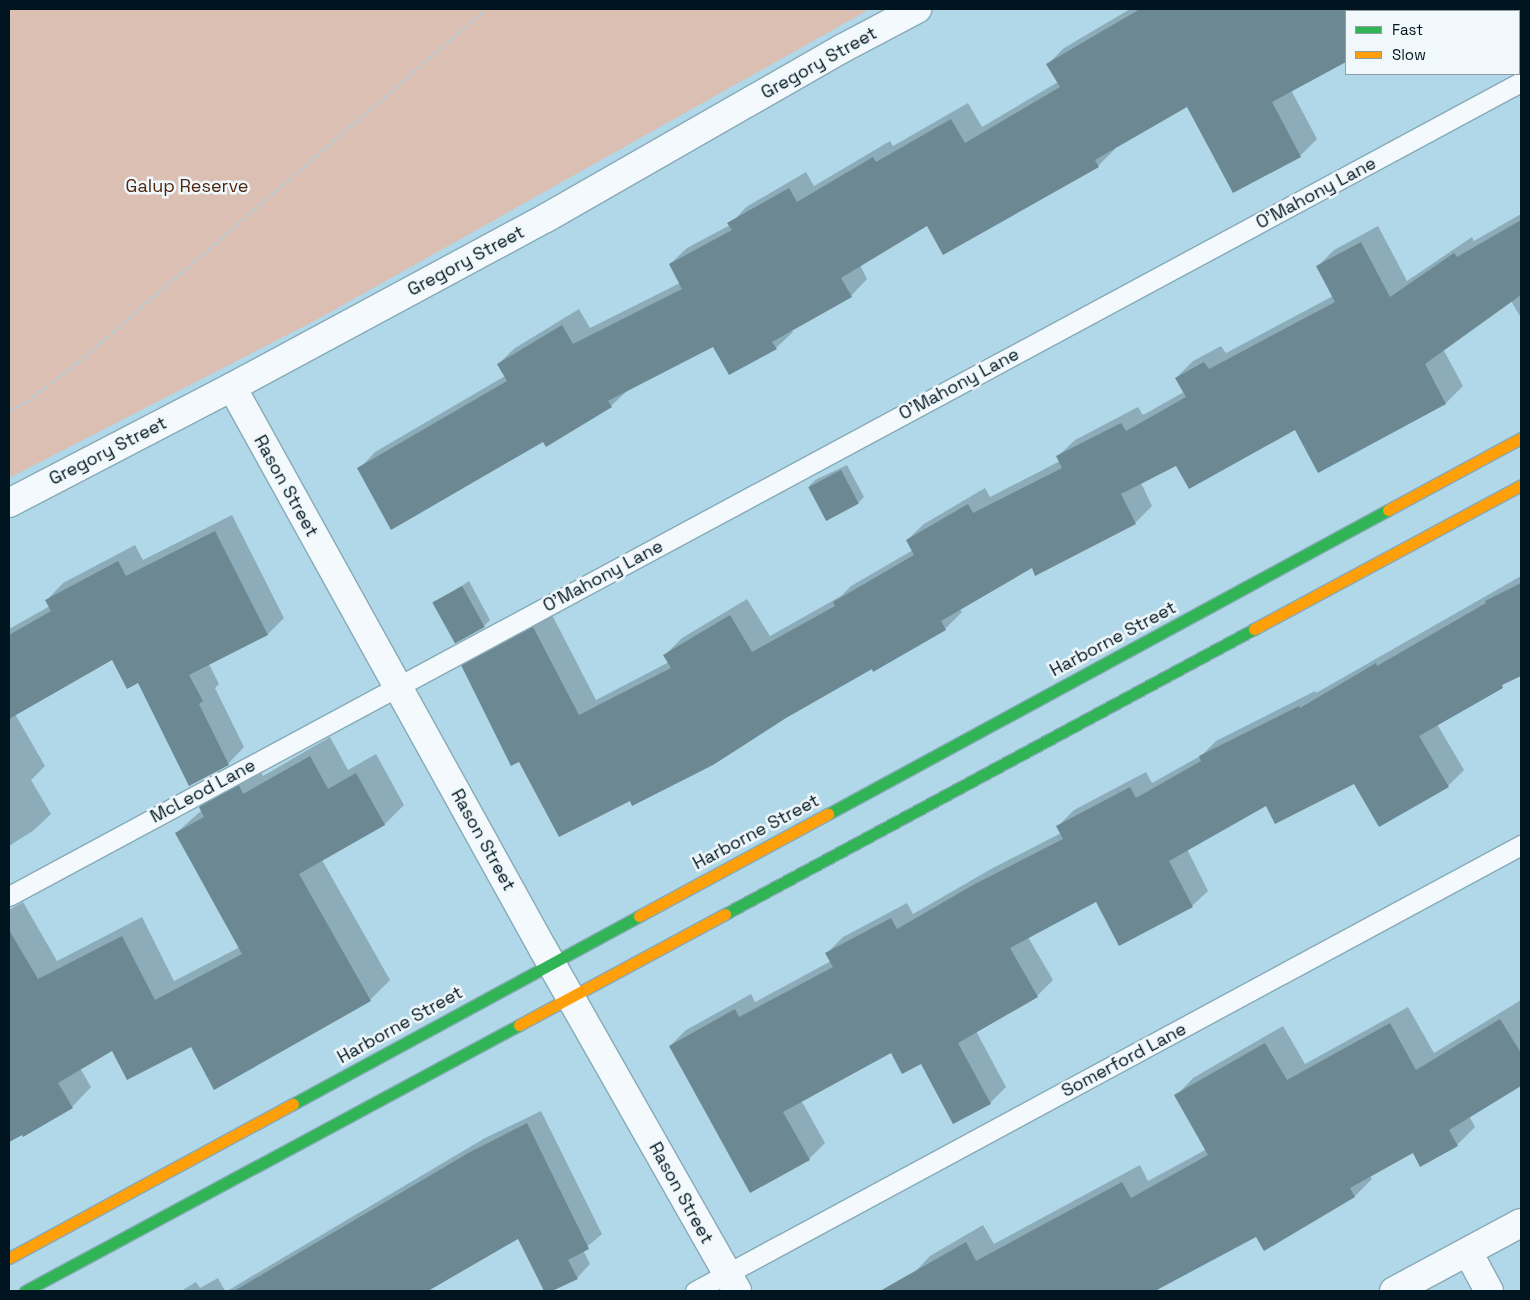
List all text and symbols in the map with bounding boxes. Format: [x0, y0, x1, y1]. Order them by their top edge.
legend [1345, 10, 1520, 75]
text: Fast [1392, 20, 1423, 39]
street label: Gregory Street [757, 22, 881, 104]
text: Slow [1392, 45, 1426, 64]
street label: O'Mahony Lane [1252, 152, 1380, 234]
park label: Galup Reserve [126, 175, 248, 197]
street label: Gregory Street [404, 221, 528, 301]
street label: O'Mahony Lane [895, 343, 1023, 425]
street label: Gregory Street [46, 412, 170, 490]
street label: Rason Street [249, 431, 323, 541]
street label: O'Mahony Lane [539, 535, 667, 617]
street label: Harborne Street [1046, 597, 1180, 681]
street label: McLeod Lane [147, 754, 259, 828]
street label: Rason Street [446, 785, 520, 895]
street label: Harborne Street [689, 790, 823, 874]
street label: Harborne Street [334, 982, 466, 1068]
street label: Somerford Lane [1058, 1018, 1190, 1102]
street label: Rason Street [644, 1138, 718, 1248]

